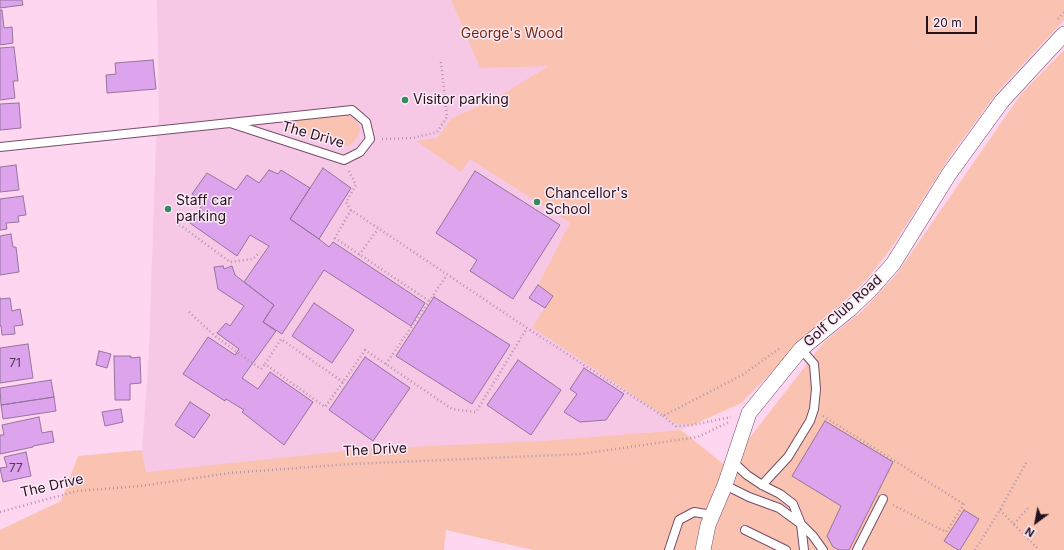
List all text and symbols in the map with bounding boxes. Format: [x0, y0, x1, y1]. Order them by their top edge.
scale bar [928, 8, 979, 34]
text: 20 m [933, 15, 962, 30]
park label: George's Wood [461, 26, 563, 42]
place label: Visitor parking [413, 92, 509, 108]
marker: Visitor parking [400, 95, 410, 105]
street label: The Drive [280, 118, 346, 152]
place label: Chancellor's School [545, 186, 628, 218]
place label: Staff car parking [176, 193, 233, 226]
marker: Chancellor's School [532, 197, 542, 207]
marker: Staff car parking [163, 204, 173, 214]
street label: Golf Club Road [800, 271, 886, 351]
house number: 71 [9, 356, 21, 370]
street label: The Drive [343, 440, 407, 460]
house number: 77 [9, 461, 23, 475]
street label: The Drive [19, 471, 85, 501]
north arrow [1016, 502, 1056, 542]
text: N [1022, 524, 1037, 540]

